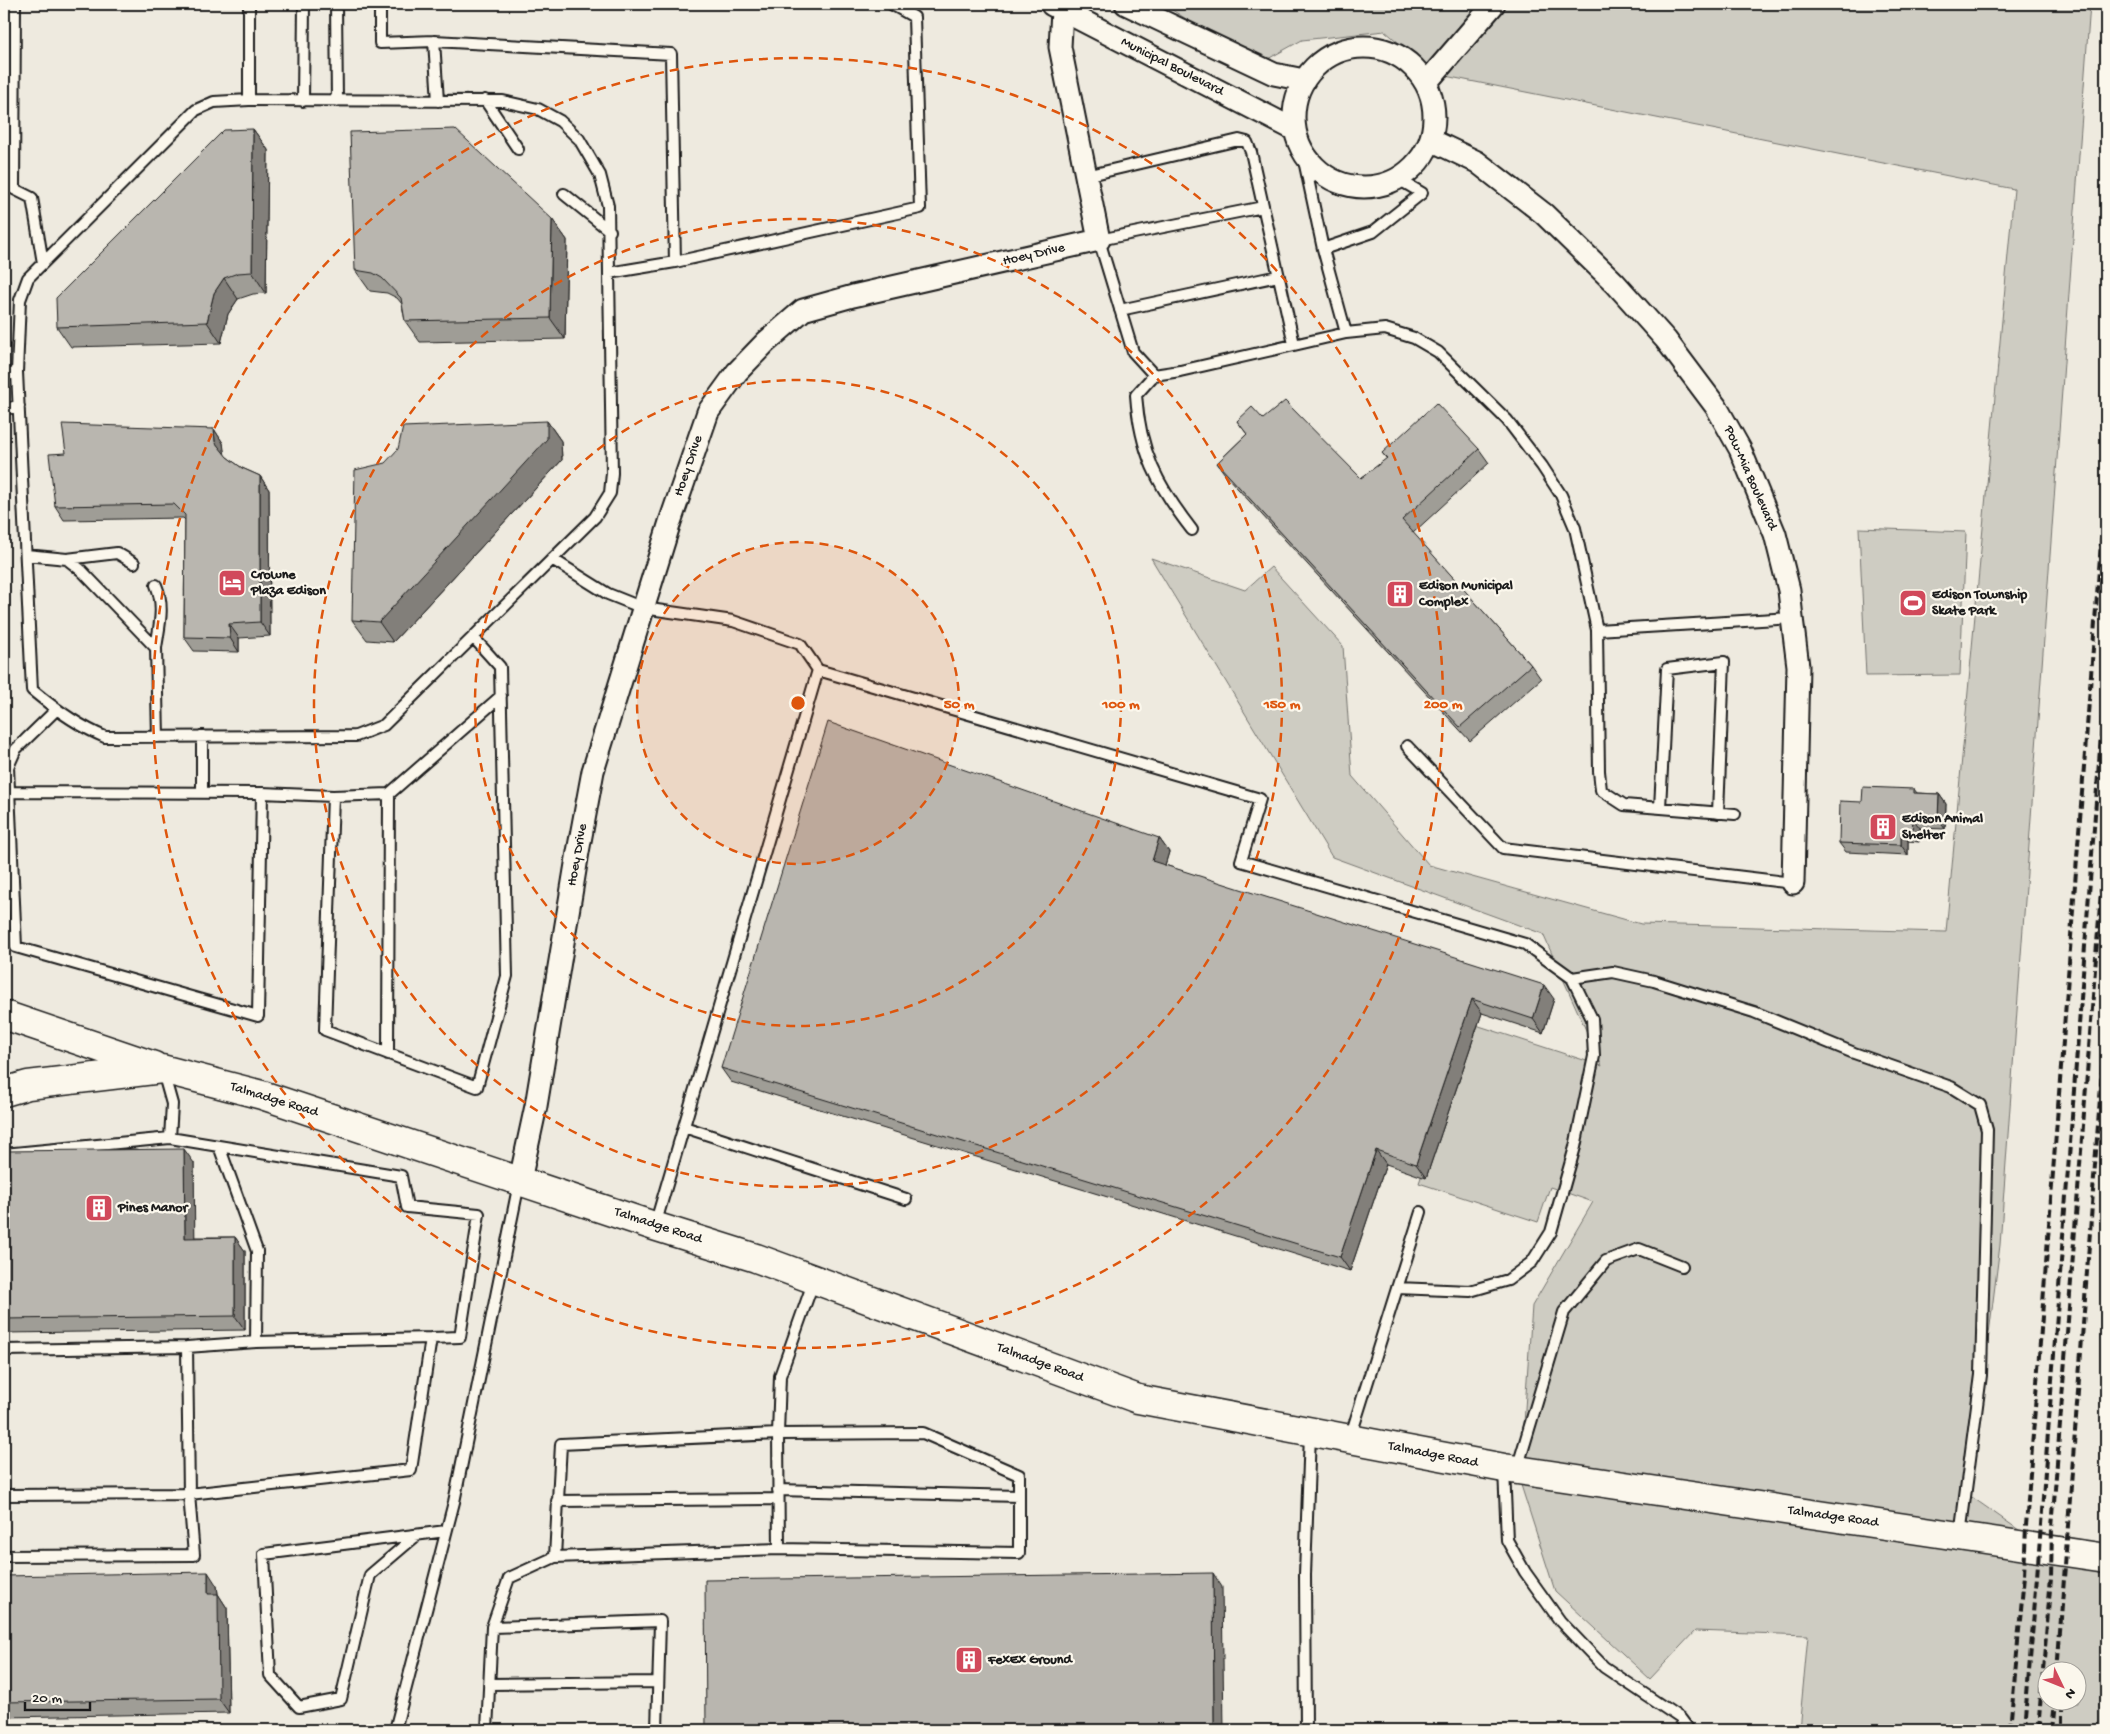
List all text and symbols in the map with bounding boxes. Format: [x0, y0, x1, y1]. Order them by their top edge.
street label: Municipal Boulevard [1118, 34, 1228, 101]
street label: Hoey Drive [1001, 239, 1067, 270]
street label: Pow-Mia Boulevard [1719, 422, 1781, 534]
street label: Hoey Drive [671, 433, 708, 499]
place label: Crowne Plaza Edison [250, 567, 326, 600]
hotel icon: Crowne Plaza Edison [217, 568, 247, 598]
place label: Edison Municipal Complex [1418, 578, 1513, 611]
building icon: Edison Municipal Complex [1385, 579, 1415, 609]
place label: Edison Township Skate Park [1932, 587, 2027, 620]
sports icon: Edison Township Skate Park [1898, 588, 1928, 618]
centre of rings [789, 694, 807, 712]
text: 50 m [944, 696, 975, 714]
text: 100 m [1101, 696, 1140, 714]
text: 150 m [1263, 696, 1301, 714]
text: 200 m [1424, 696, 1463, 714]
place label: Edison Animal Shelter [1902, 811, 1983, 844]
building icon: Edison Animal Shelter [1868, 812, 1898, 842]
street label: Hoey Drive [564, 822, 592, 888]
street label: Talmadge Road [227, 1078, 322, 1122]
building icon: Pines Manor [84, 1193, 114, 1223]
place label: Pines Manor [117, 1200, 190, 1217]
street label: Talmadge Road [611, 1204, 706, 1249]
street label: Talmadge Road [993, 1339, 1087, 1387]
street label: Talmadge Road [1386, 1438, 1481, 1472]
street label: Talmadge Road [1786, 1502, 1881, 1532]
building icon: FexEx Ground [954, 1645, 984, 1675]
place label: FexEx Ground [987, 1652, 1073, 1669]
north arrow [2038, 1662, 2088, 1712]
scale bar [25, 1679, 90, 1711]
text: N [2060, 1684, 2079, 1702]
text: 20 m [32, 1690, 62, 1708]

